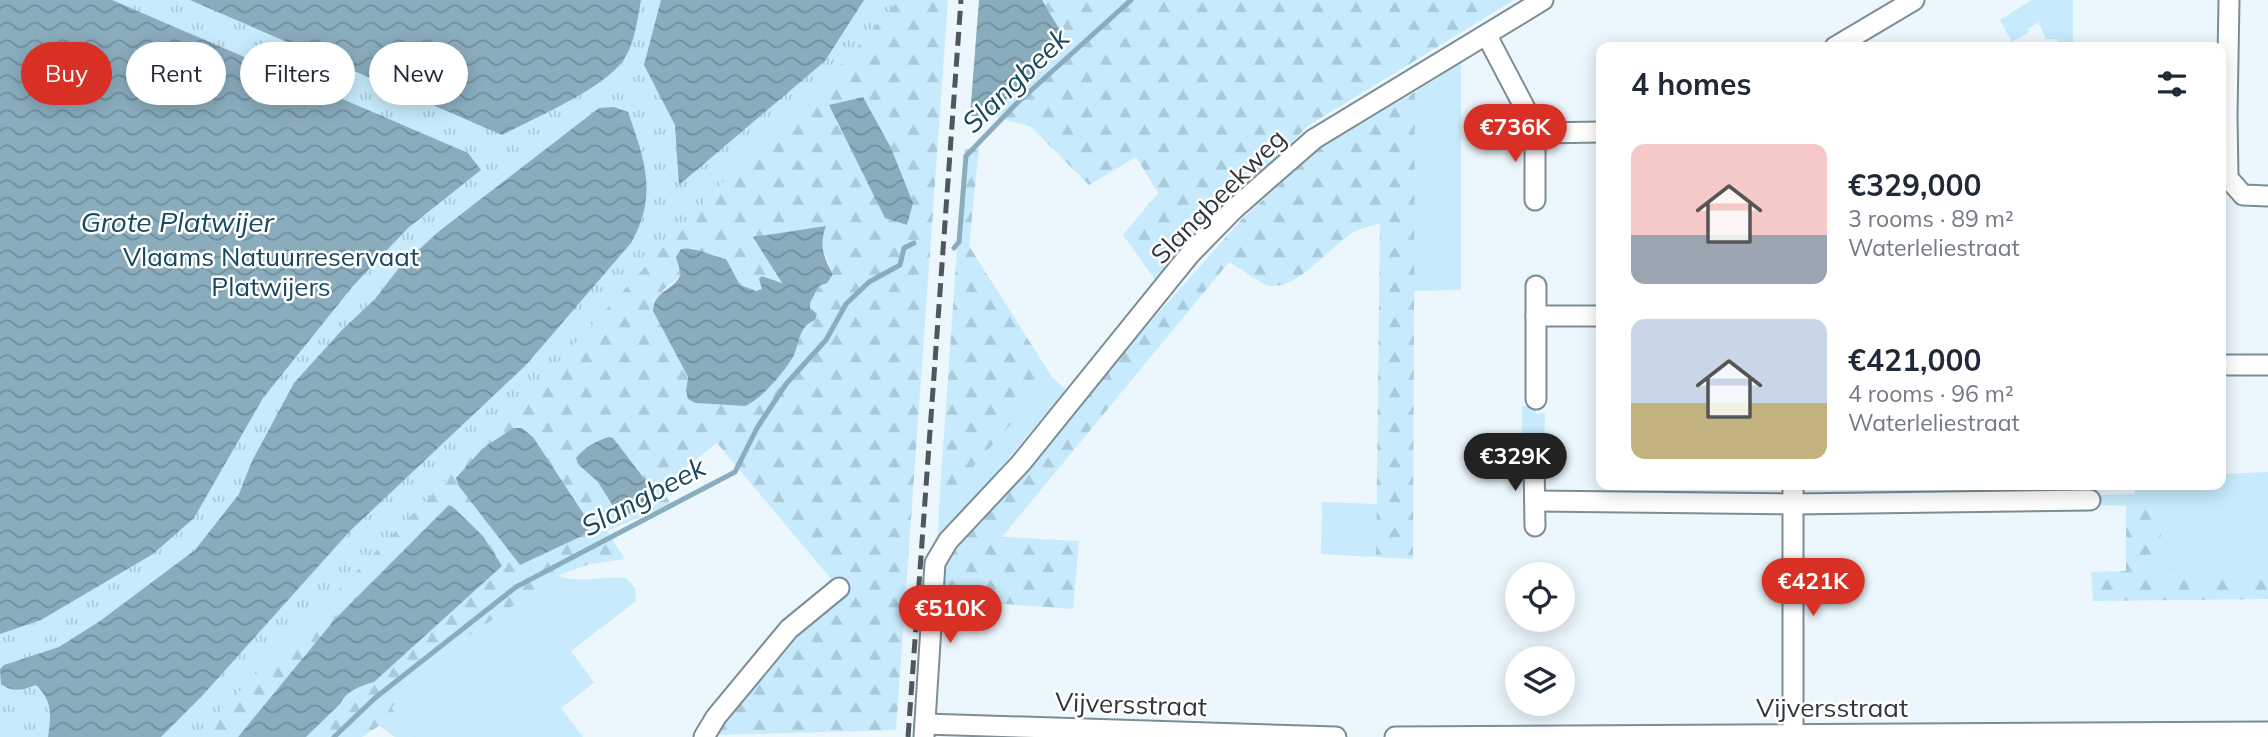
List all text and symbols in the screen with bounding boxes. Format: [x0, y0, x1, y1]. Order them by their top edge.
water label: Slangbeek [954, 19, 1077, 140]
chip: Buy [21, 42, 112, 105]
chip: Rent [126, 42, 226, 105]
chip: Filters [240, 42, 355, 105]
chip: New [369, 42, 468, 105]
text: 4 homes [1631, 65, 1752, 103]
icon: filters [2153, 65, 2191, 103]
pin: €736K [1466, 104, 1564, 164]
text: €736K [1480, 112, 1550, 141]
street label: Slangbeekweg [1143, 121, 1293, 271]
text: €329,000 [1848, 166, 1981, 204]
icon: home [1687, 172, 1771, 256]
water label: Grote Platwijer [80, 204, 275, 239]
text: 3 rooms · 89 m² [1848, 204, 2014, 233]
text: Waterleliestraat [1848, 233, 2020, 262]
park label: Vlaams Natuurreservaat Platwijers [123, 240, 419, 303]
text: €421,000 [1848, 341, 1981, 379]
icon: home [1687, 347, 1771, 431]
text: 4 rooms · 96 m² [1848, 379, 2014, 408]
text: Waterleliestraat [1848, 408, 2020, 437]
pin: €329K [1466, 434, 1564, 493]
text: €329K [1480, 441, 1550, 470]
water label: Slangbeek [575, 448, 713, 543]
pin: €421K [1764, 558, 1862, 618]
map controls [1505, 562, 1575, 716]
button: locate [1505, 562, 1575, 632]
text: €421K [1778, 566, 1848, 595]
pin: €510K [901, 586, 999, 645]
text: €510K [915, 593, 985, 622]
button: layers [1505, 646, 1575, 716]
street label: Vijversstraat [1054, 685, 1208, 723]
street label: Vijversstraat [1756, 691, 1908, 724]

